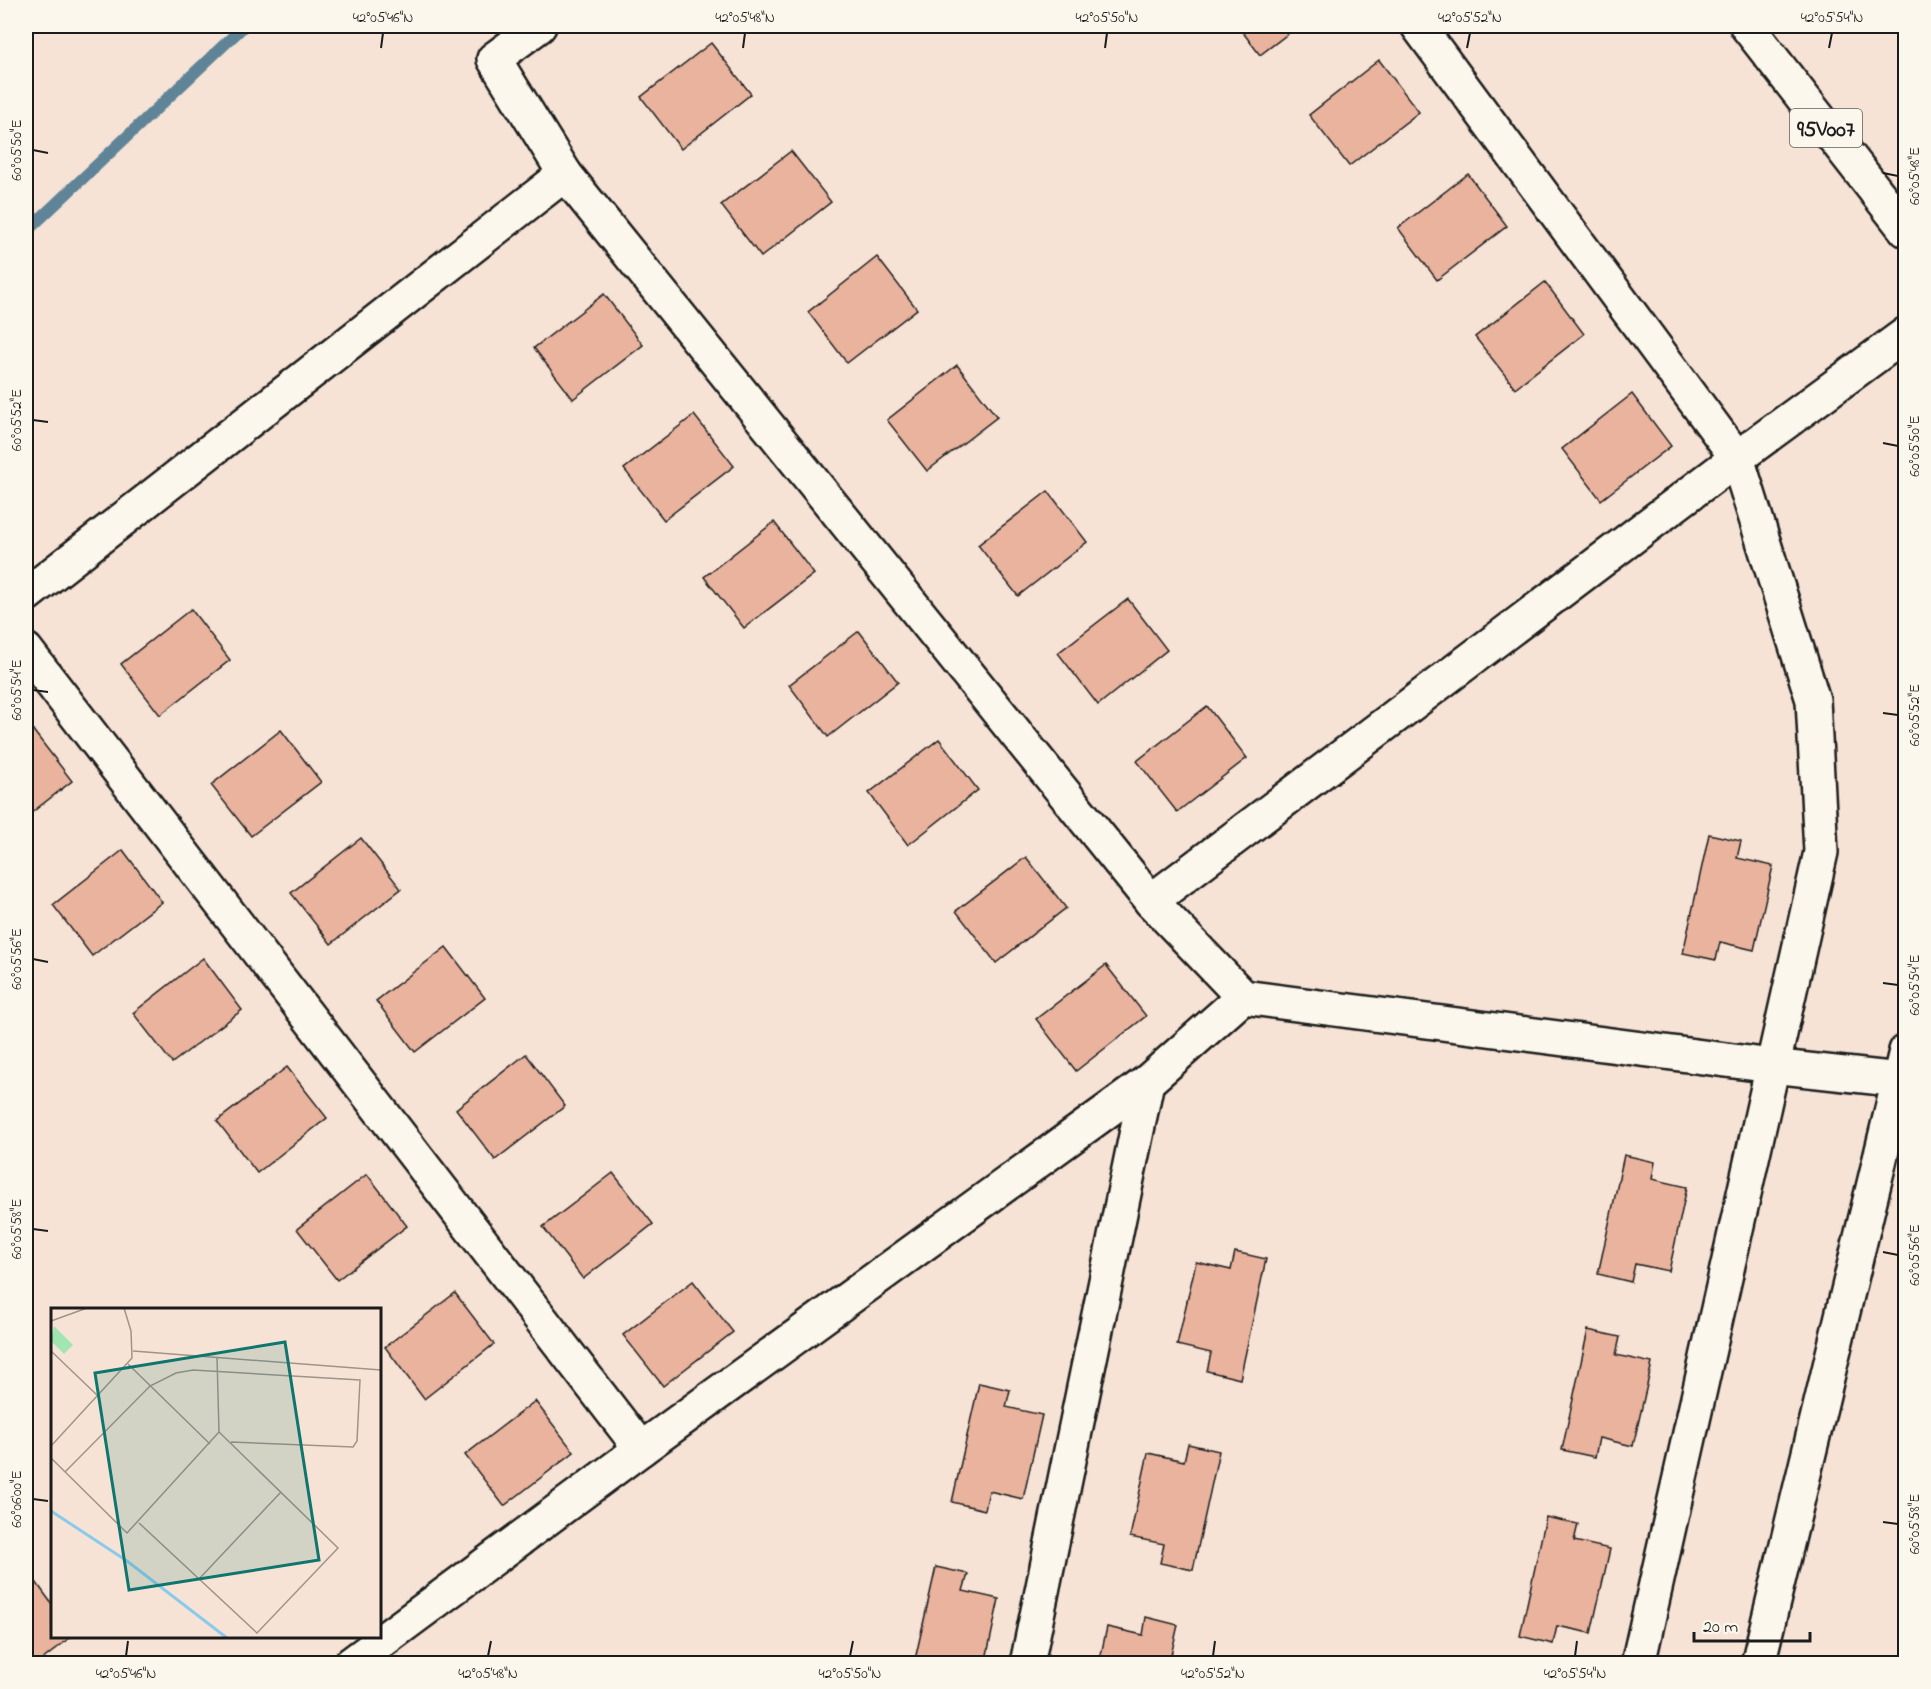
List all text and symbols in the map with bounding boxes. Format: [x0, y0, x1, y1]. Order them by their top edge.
text: 42°05'46"N [353, 7, 413, 29]
text: 42°05'48"N [715, 7, 775, 29]
text: 42°05'50"N [1076, 7, 1139, 29]
text: 42°05'52"N [1438, 7, 1502, 29]
text: 42°05'54"N [1801, 7, 1863, 29]
road number: 95V007 [1790, 109, 1862, 147]
text: 60°05'50"E [6, 119, 28, 181]
text: 60°05'48"E [1904, 147, 1926, 205]
text: 60°05'52"E [6, 389, 28, 451]
text: 60°05'50"E [1904, 415, 1926, 477]
text: 60°05'54"E [6, 659, 28, 721]
text: 60°05'52"E [1904, 684, 1926, 746]
text: 60°05'56"E [6, 928, 28, 990]
text: 60°05'54"E [1904, 954, 1926, 1016]
text: 60°05'58"E [6, 1199, 28, 1259]
text: 60°05'56"E [1904, 1224, 1926, 1286]
inset map [51, 1308, 381, 1638]
text: 60°06'00"E [6, 1470, 28, 1528]
text: 60°05'58"E [1904, 1494, 1926, 1554]
scale bar [1694, 1605, 1810, 1643]
text: 20 m [1703, 1615, 1738, 1641]
text: 42°05'46"N [96, 1663, 156, 1685]
text: 42°05'48"N [458, 1663, 518, 1685]
text: 42°05'50"N [819, 1663, 882, 1685]
text: 42°05'52"N [1181, 1663, 1245, 1685]
text: 42°05'54"N [1544, 1663, 1606, 1685]

